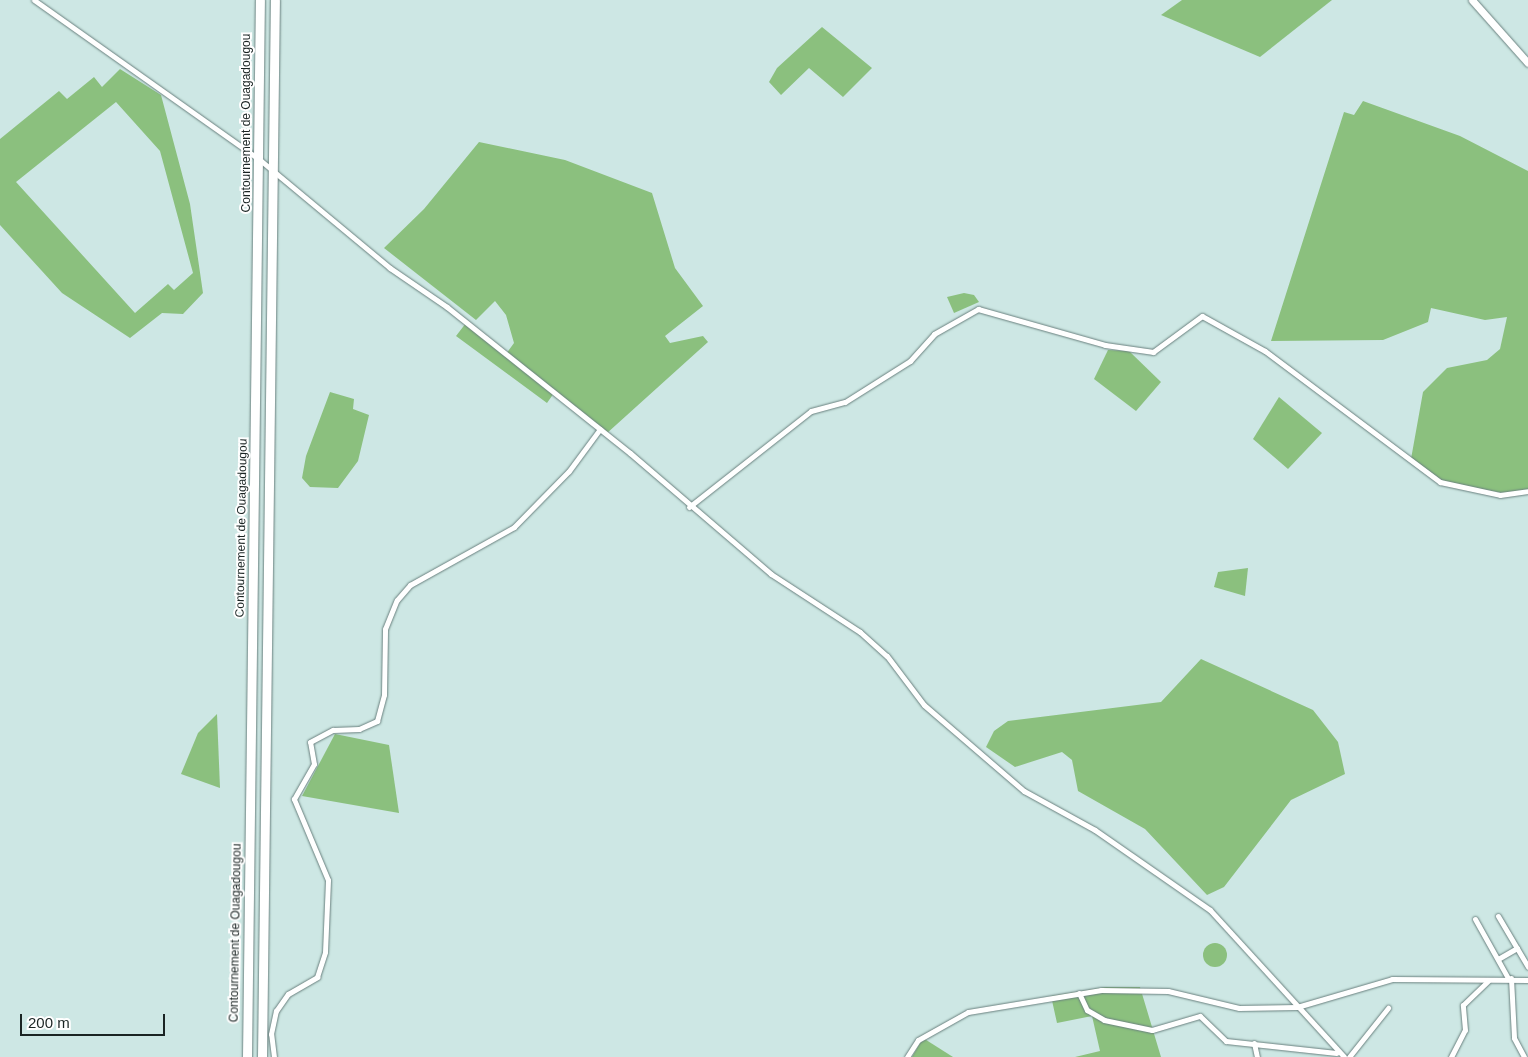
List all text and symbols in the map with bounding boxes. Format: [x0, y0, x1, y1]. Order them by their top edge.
street label: Contournement de Ouagadougou [240, 34, 254, 212]
street label: Contournement de Ouagadougou [233, 438, 251, 618]
street label: Contournement de Ouagadougou [227, 843, 245, 1023]
scale bar [22, 1004, 168, 1036]
text: 200 m [28, 1014, 70, 1031]

